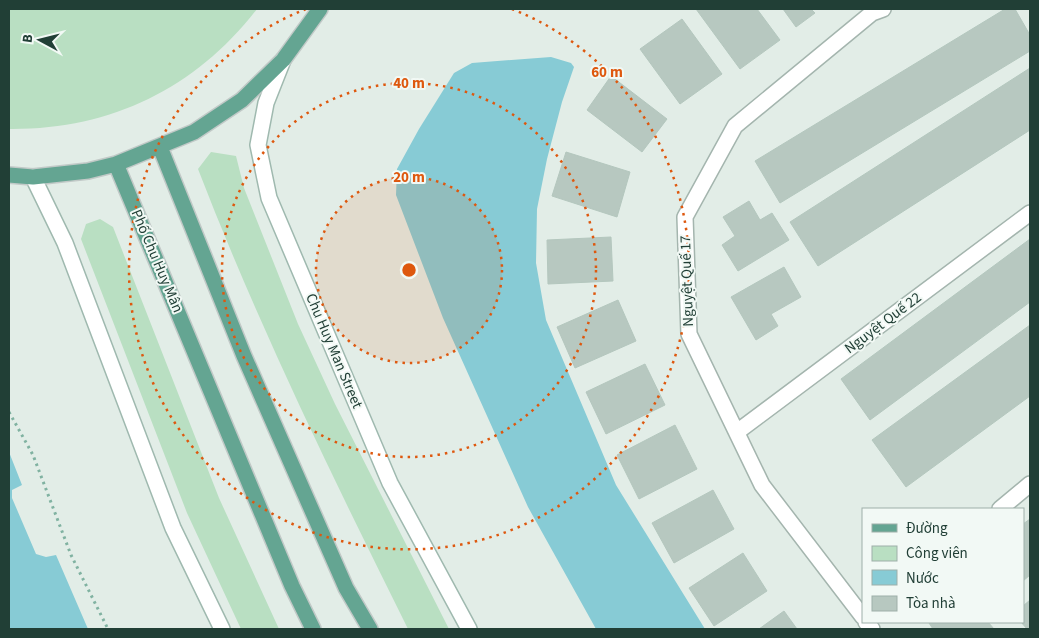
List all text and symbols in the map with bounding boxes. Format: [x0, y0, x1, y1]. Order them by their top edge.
north arrow [15, 15, 65, 65]
text: B [18, 33, 39, 44]
text: 60 m [591, 62, 623, 83]
text: 40 m [393, 73, 425, 94]
text: 20 m [393, 167, 425, 188]
street label: Phố Chu Huy Mân [126, 206, 188, 316]
street label: Nguyệt Quế 17 [675, 235, 699, 327]
centre of rings [400, 261, 418, 279]
street label: Nguyệt Quế 22 [840, 287, 926, 359]
street label: Chu Huy Man Street [300, 290, 368, 412]
legend [862, 508, 1024, 623]
text: Đường [906, 518, 948, 539]
text: Công viên [906, 543, 968, 564]
text: Nước [906, 568, 939, 589]
text: Tòa nhà [906, 593, 955, 614]

